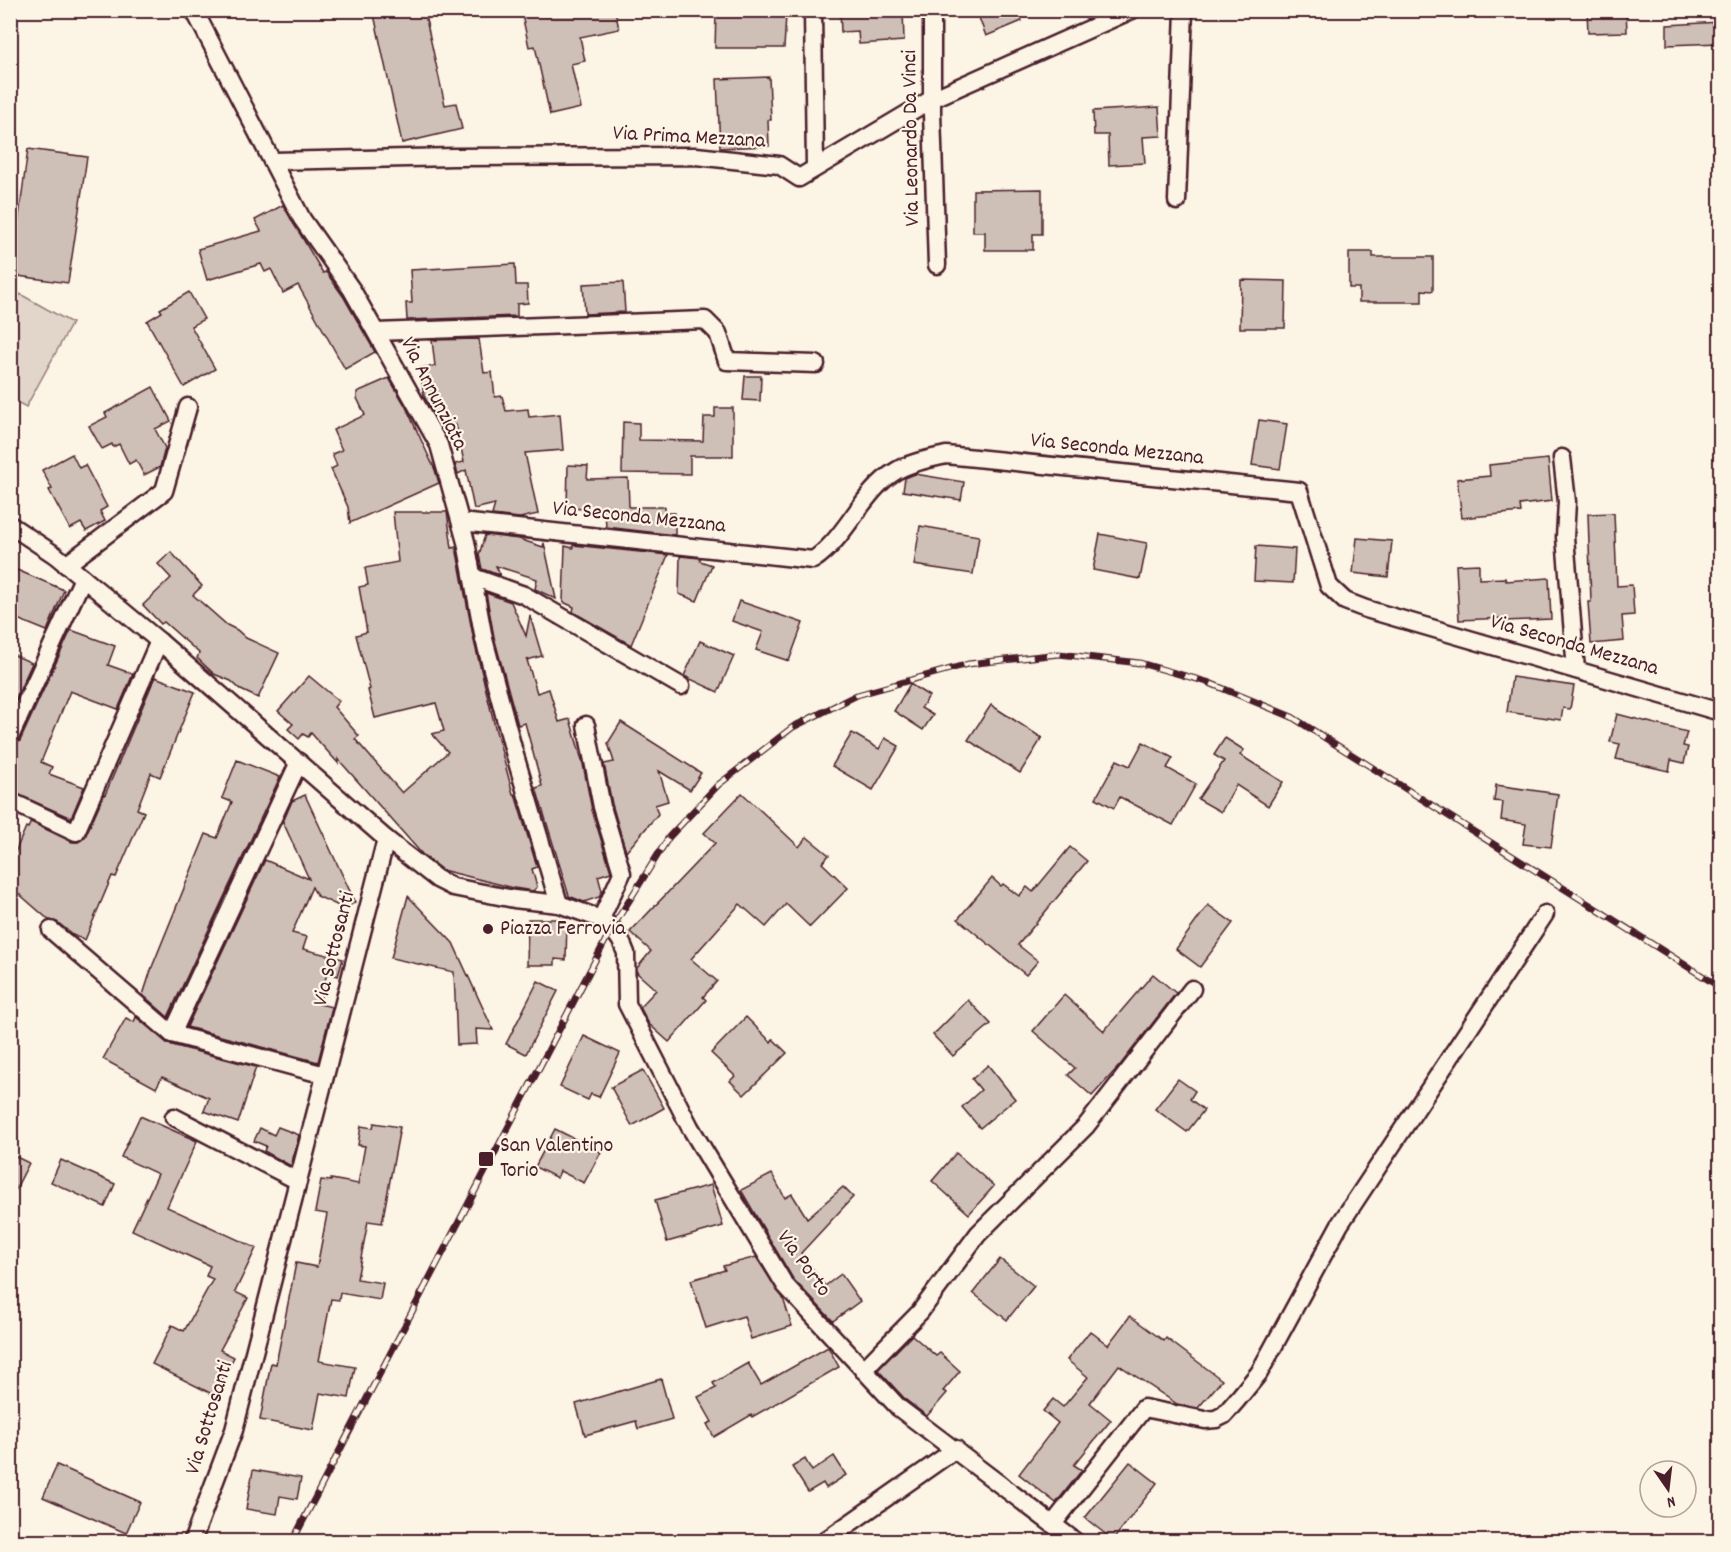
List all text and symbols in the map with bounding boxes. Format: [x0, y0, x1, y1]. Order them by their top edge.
street label: Via Leonardo Da Vinci [895, 49, 929, 227]
street label: Via Prima Mezzana [612, 119, 767, 158]
street label: Via Annunziata [391, 332, 475, 456]
street label: Via Seconda Mezzana [1029, 425, 1206, 475]
street label: Via Seconda Mezzana [551, 493, 728, 543]
street label: Via Seconda Mezzana [1486, 607, 1663, 685]
street label: Via Sottosanti [306, 888, 364, 1010]
place label: Piazza Ferrovia [500, 914, 626, 945]
marker: Piazza Ferrovia [481, 922, 495, 936]
place label: San Valentino Torio [500, 1131, 613, 1187]
marker: San Valentino Torio [477, 1150, 495, 1168]
street label: Via Porto [768, 1224, 838, 1304]
street label: Via Sottosanti [178, 1357, 242, 1479]
north arrow [1638, 1459, 1698, 1519]
text: N [1664, 1489, 1678, 1513]

